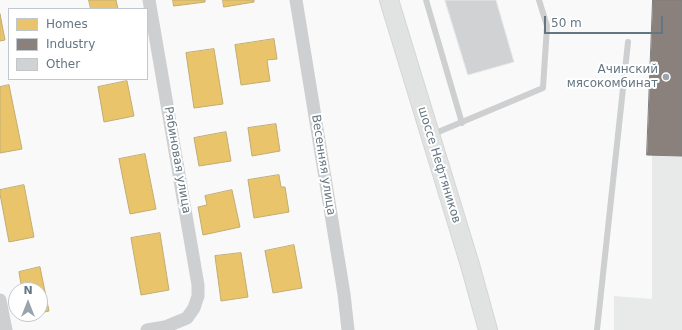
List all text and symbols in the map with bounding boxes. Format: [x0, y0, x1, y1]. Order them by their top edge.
legend [8, 8, 148, 80]
scale bar [546, 8, 665, 34]
text: 50 m [551, 16, 582, 30]
text: Homes [46, 17, 88, 31]
text: Industry [46, 37, 95, 51]
text: Other [46, 57, 80, 71]
place label: Ачинский мясокомбинат [567, 63, 658, 91]
marker: Ачинский мясокомбинат [661, 72, 671, 82]
street label: Рябиновая улица [160, 105, 194, 215]
street label: шоссе Нефтяников [414, 105, 464, 225]
street label: Весенняя улица [308, 114, 338, 216]
north arrow [8, 282, 48, 322]
text: N [23, 284, 33, 297]

